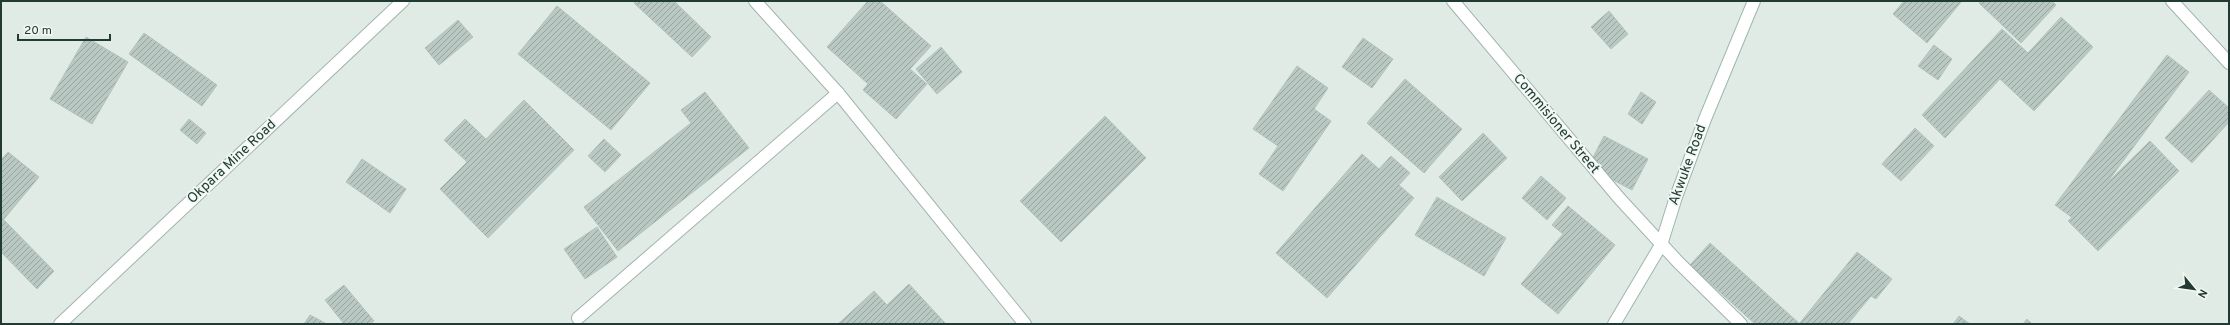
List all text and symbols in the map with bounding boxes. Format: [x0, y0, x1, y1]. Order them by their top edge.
scale bar [18, 16, 110, 42]
text: 20 m [24, 23, 52, 39]
street label: Commisioner Street [1509, 71, 1603, 177]
street label: Okpara Mine Road [184, 116, 280, 208]
street label: Akwuke Road [1665, 122, 1711, 208]
north arrow [2174, 269, 2214, 309]
text: N [2194, 287, 2210, 300]

